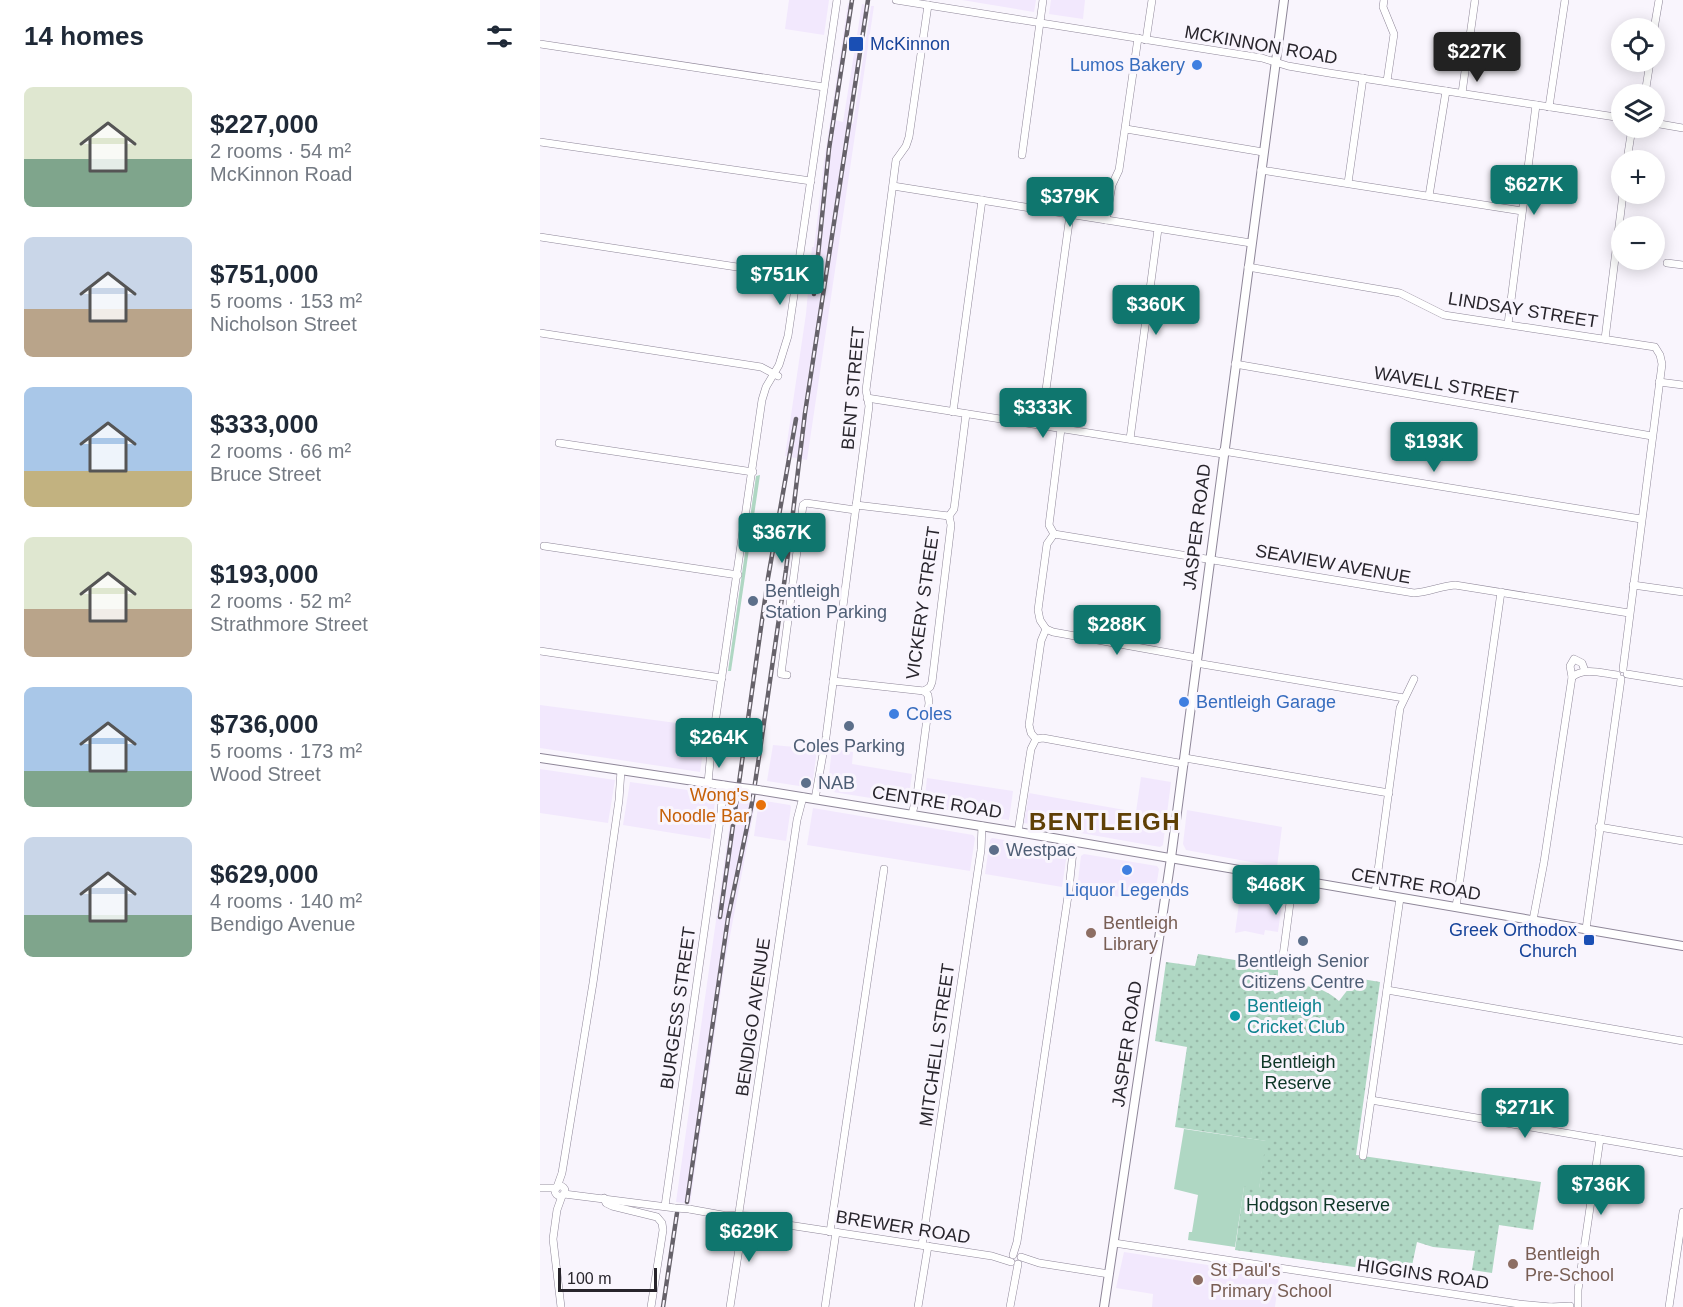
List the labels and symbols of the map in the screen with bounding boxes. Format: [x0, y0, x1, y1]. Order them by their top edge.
street label: MCKINNON ROAD [1183, 22, 1339, 68]
pin: $227K [1435, 32, 1519, 83]
place label: McKinnon [870, 34, 950, 54]
marker: McKinnon [847, 35, 865, 53]
place label: Lumos Bakery [1070, 55, 1185, 75]
marker: Lumos Bakery [1190, 58, 1204, 72]
pin: $627K [1492, 165, 1576, 216]
pin: $379K [1028, 177, 1112, 228]
pin: $751K [738, 255, 822, 306]
pin: $360K [1114, 285, 1198, 336]
street label: LINDSAY STREET [1447, 288, 1599, 332]
street label: BENT STREET [838, 326, 868, 450]
street label: WAVELL STREET [1372, 362, 1520, 408]
pin: $333K [1001, 388, 1085, 439]
pin: $193K [1392, 422, 1476, 473]
street label: JASPER ROAD [1179, 463, 1215, 591]
pin: $367K [740, 513, 824, 564]
street label: VICKERY STREET [902, 525, 944, 681]
street label: SEAVIEW AVENUE [1254, 540, 1412, 588]
place label: Bentleigh Station Parking [765, 581, 887, 622]
marker: Bentleigh Station Parking [746, 594, 760, 608]
pin: $288K [1075, 605, 1159, 656]
place label: Bentleigh Garage [1196, 692, 1336, 712]
marker: Bentleigh Garage [1177, 695, 1191, 709]
place label: Coles [906, 704, 952, 724]
marker: Coles [887, 707, 901, 721]
pin: $264K [677, 718, 761, 769]
marker: Coles Parking [842, 719, 856, 733]
place label: Coles Parking [793, 736, 905, 756]
place label: NAB [818, 773, 855, 793]
marker: NAB [799, 776, 813, 790]
street label: CENTRE ROAD [871, 782, 1003, 822]
place label: Wong's Noodle Bar [659, 785, 749, 826]
marker: Wong's Noodle Bar [754, 798, 768, 812]
district label: BENTLEIGH [1029, 808, 1181, 835]
place label: Westpac [1006, 840, 1076, 860]
marker: Westpac [987, 843, 1001, 857]
marker: Liquor Legends [1120, 863, 1134, 877]
street label: CENTRE ROAD [1350, 864, 1482, 904]
pin: $468K [1234, 865, 1318, 916]
place label: Liquor Legends [1065, 880, 1189, 900]
place label: Bentleigh Library [1103, 913, 1178, 954]
place label: Greek Orthodox Church [1449, 920, 1577, 961]
street label: BURGESS STREET [657, 925, 699, 1091]
marker: Bentleigh Library [1084, 926, 1098, 940]
marker: Greek Orthodox Church [1582, 933, 1596, 947]
marker: Bentleigh Senior Citizens Centre [1296, 934, 1310, 948]
street label: BENDIGO AVENUE [732, 937, 774, 1097]
place label: Bentleigh Senior Citizens Centre [1237, 951, 1369, 992]
street label: MITCHELL STREET [916, 962, 958, 1128]
street label: JASPER ROAD [1108, 980, 1146, 1108]
place label: Bentleigh Cricket Club [1247, 996, 1345, 1037]
marker: Bentleigh Cricket Club [1228, 1009, 1242, 1023]
park label: Bentleigh Reserve [1260, 1052, 1336, 1093]
pin: $271K [1483, 1088, 1567, 1139]
pin: $736K [1559, 1165, 1643, 1216]
park label: Hodgson Reserve [1246, 1195, 1390, 1215]
street label: BREWER ROAD [834, 1206, 972, 1248]
pin: $629K [707, 1212, 791, 1263]
place label: Bentleigh Pre-School [1525, 1244, 1614, 1285]
street label: HIGGINS ROAD [1356, 1255, 1490, 1293]
marker: Bentleigh Pre-School [1506, 1257, 1520, 1271]
place label: St Paul's Primary School [1210, 1260, 1332, 1301]
scale bar [558, 1265, 657, 1292]
marker: St Paul's Primary School [1191, 1273, 1205, 1287]

